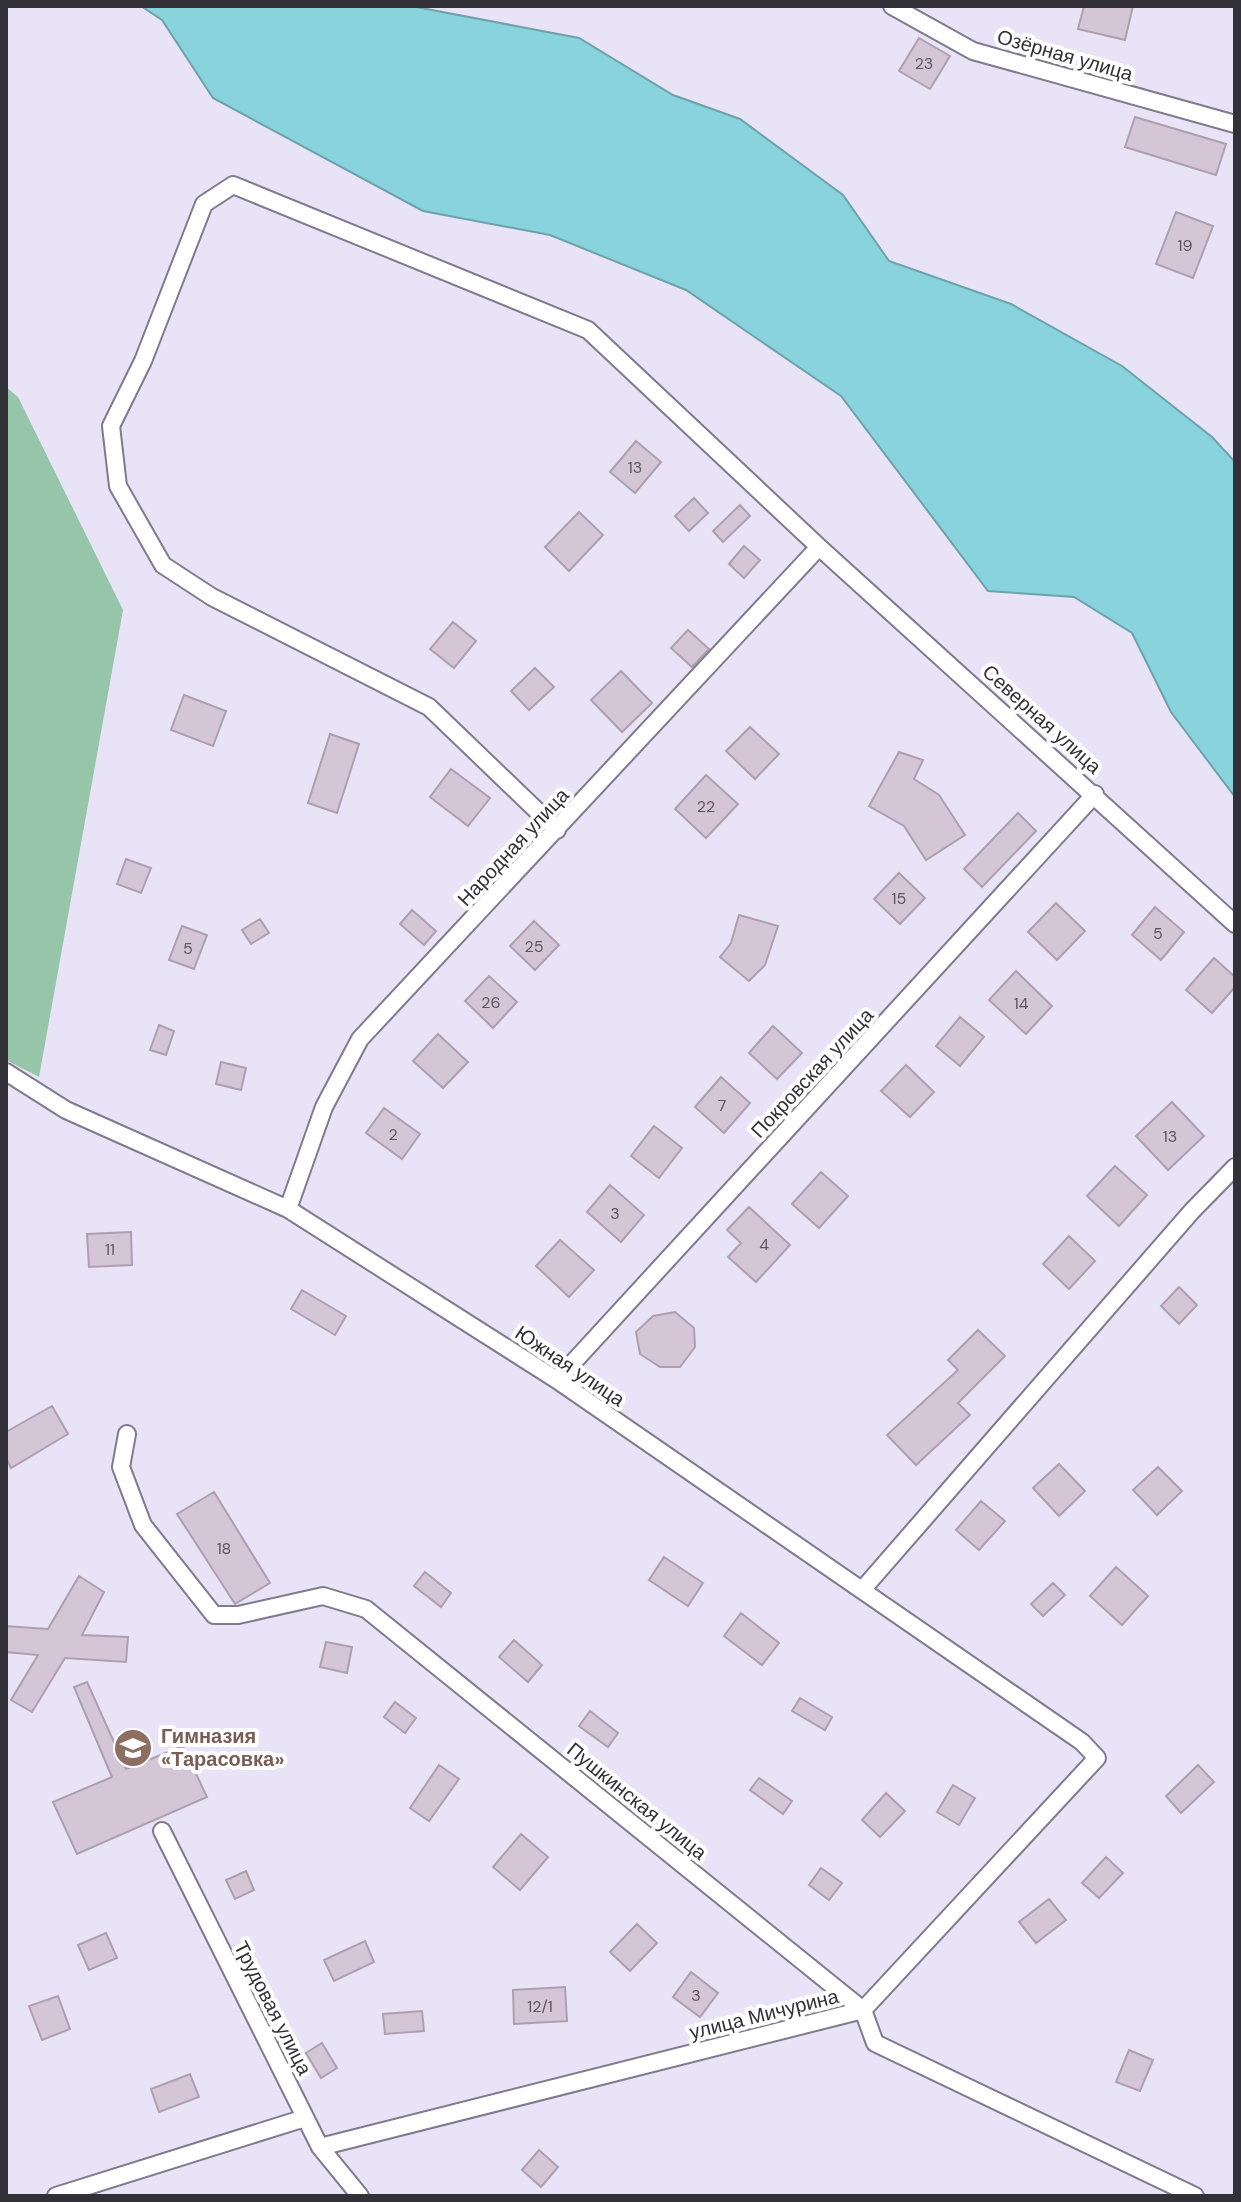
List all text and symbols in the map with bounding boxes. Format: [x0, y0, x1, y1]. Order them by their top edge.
street label: Озёрная улица [994, 23, 1137, 87]
house number: 23 [915, 53, 933, 74]
house number: 19 [1177, 235, 1193, 256]
house number: 13 [628, 457, 642, 478]
street label: Северная улица [977, 659, 1108, 780]
street label: Народная улица [452, 782, 575, 912]
house number: 22 [697, 796, 715, 817]
house number: 15 [892, 888, 906, 909]
house number: 5 [1153, 923, 1163, 944]
house number: 25 [525, 936, 543, 957]
house number: 5 [183, 938, 193, 959]
house number: 26 [481, 992, 501, 1013]
house number: 14 [1014, 993, 1029, 1014]
street label: Покровская улица [745, 1002, 880, 1143]
house number: 7 [718, 1095, 726, 1116]
house number: 2 [388, 1124, 398, 1145]
house number: 13 [1163, 1126, 1177, 1147]
house number: 3 [610, 1203, 620, 1224]
house number: 4 [759, 1234, 769, 1255]
house number: 11 [105, 1239, 115, 1260]
street label: Южная улица [510, 1320, 631, 1413]
house number: 18 [217, 1538, 231, 1559]
place label: Гимназия «Тарасовка» [161, 1723, 285, 1772]
school or university icon: Гимназия «Тарасовка» [112, 1727, 154, 1769]
street label: Пушкинская улица [562, 1737, 713, 1866]
street label: Трудовая улица [228, 1937, 318, 2080]
street label: улица Мичурина [687, 1983, 842, 2045]
house number: 3 [691, 1985, 701, 2006]
house number: 12/1 [527, 1996, 553, 2017]

